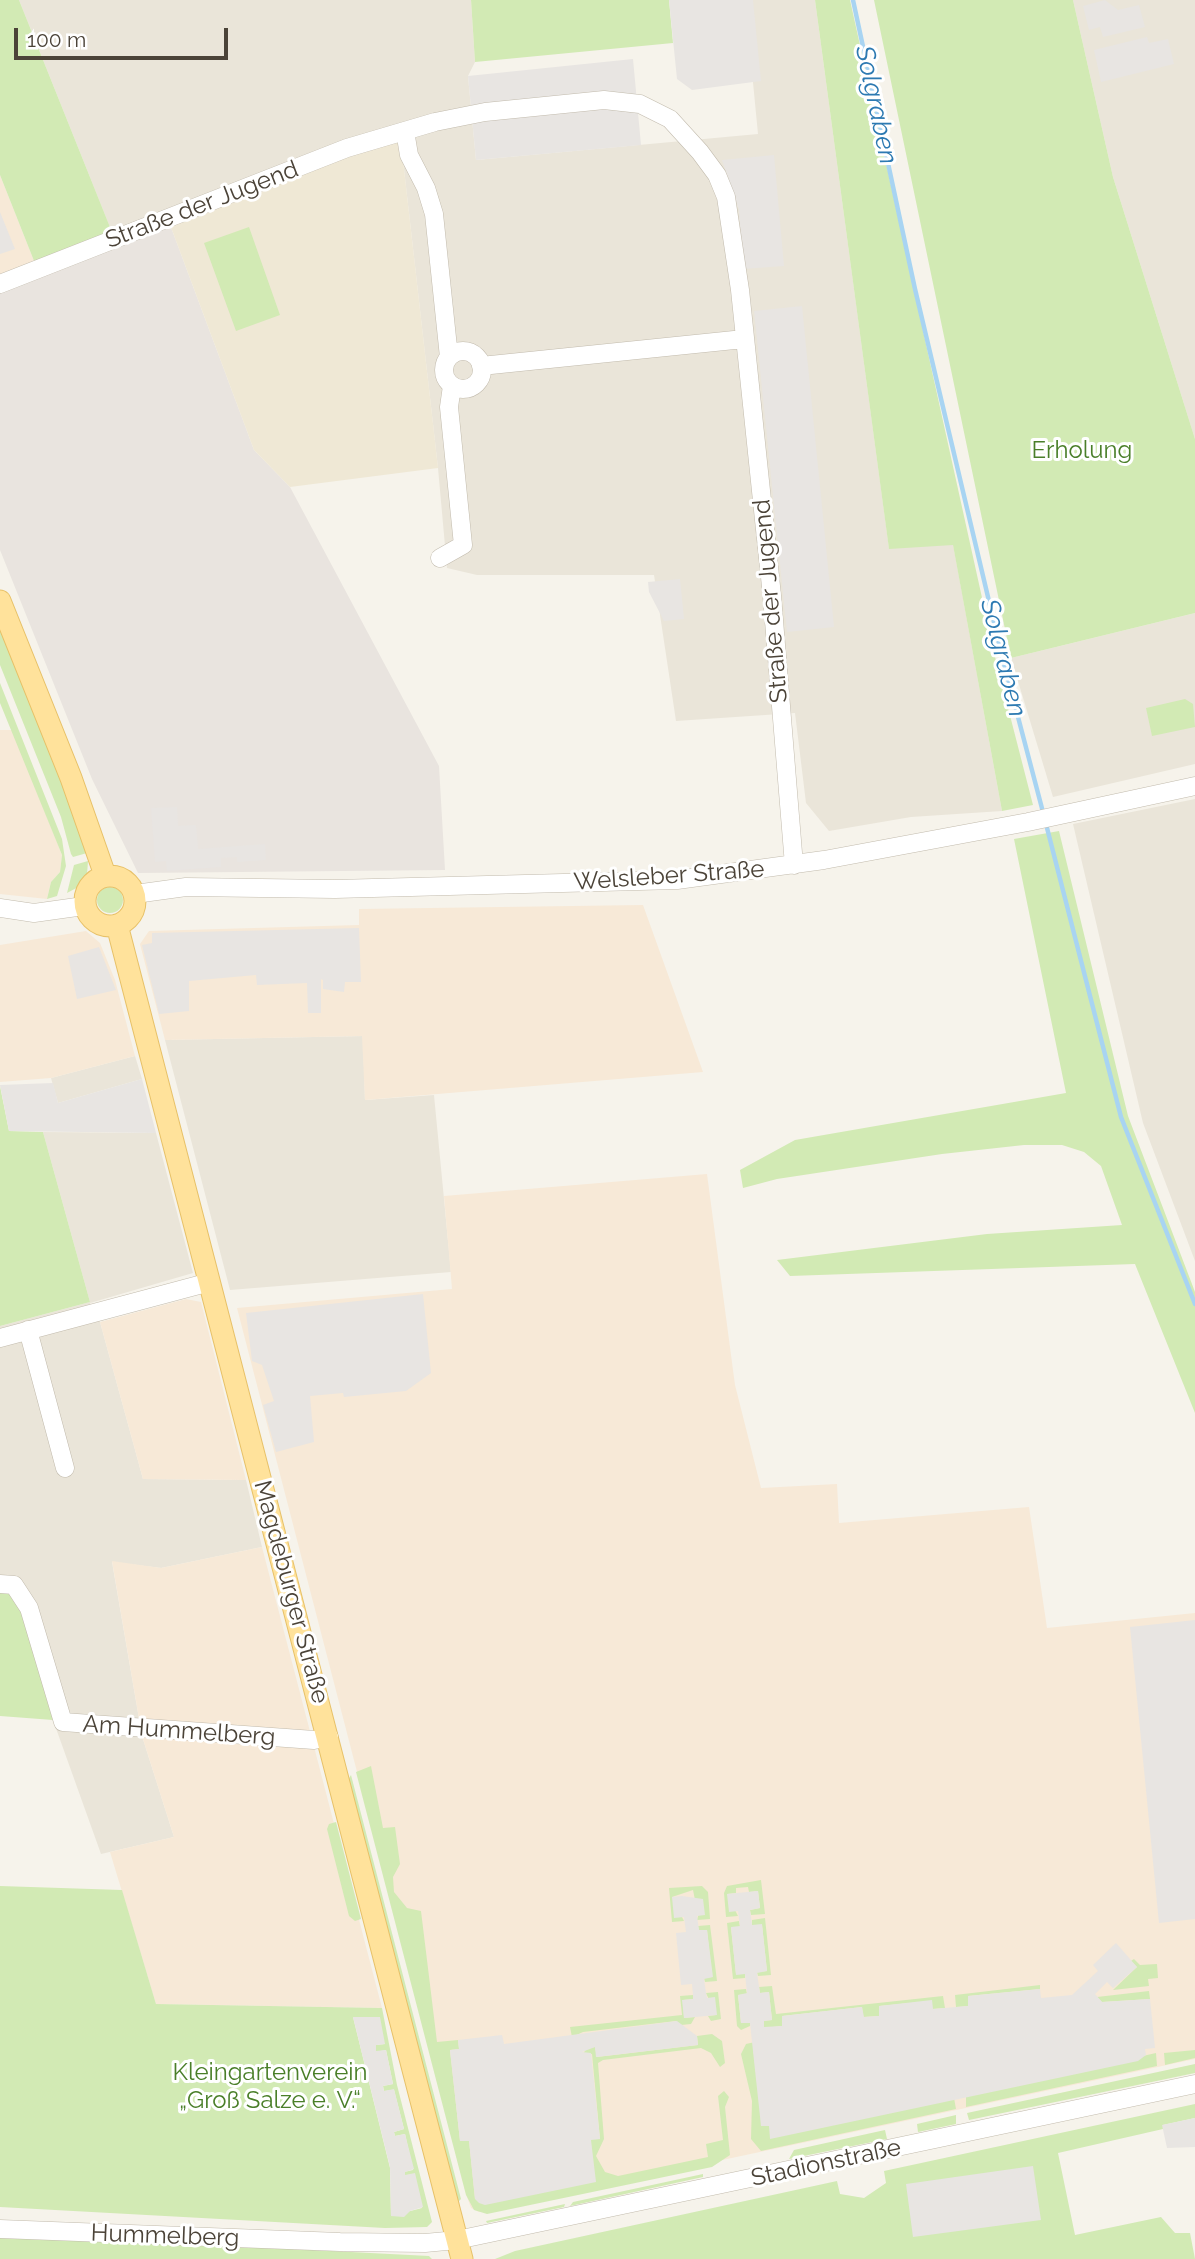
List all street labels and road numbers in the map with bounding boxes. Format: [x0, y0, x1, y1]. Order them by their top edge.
street label: Straße der Jugend [101, 155, 303, 255]
street label: Straße der Jugend [748, 498, 794, 704]
street label: Welsleber Straße [573, 855, 765, 897]
street label: Magdeburger Straße [247, 1477, 335, 1707]
street label: Am Hummelberg [82, 1710, 276, 1752]
street label: Stadionstraße [749, 2133, 903, 2193]
street label: Hummelberg [90, 2219, 240, 2253]

